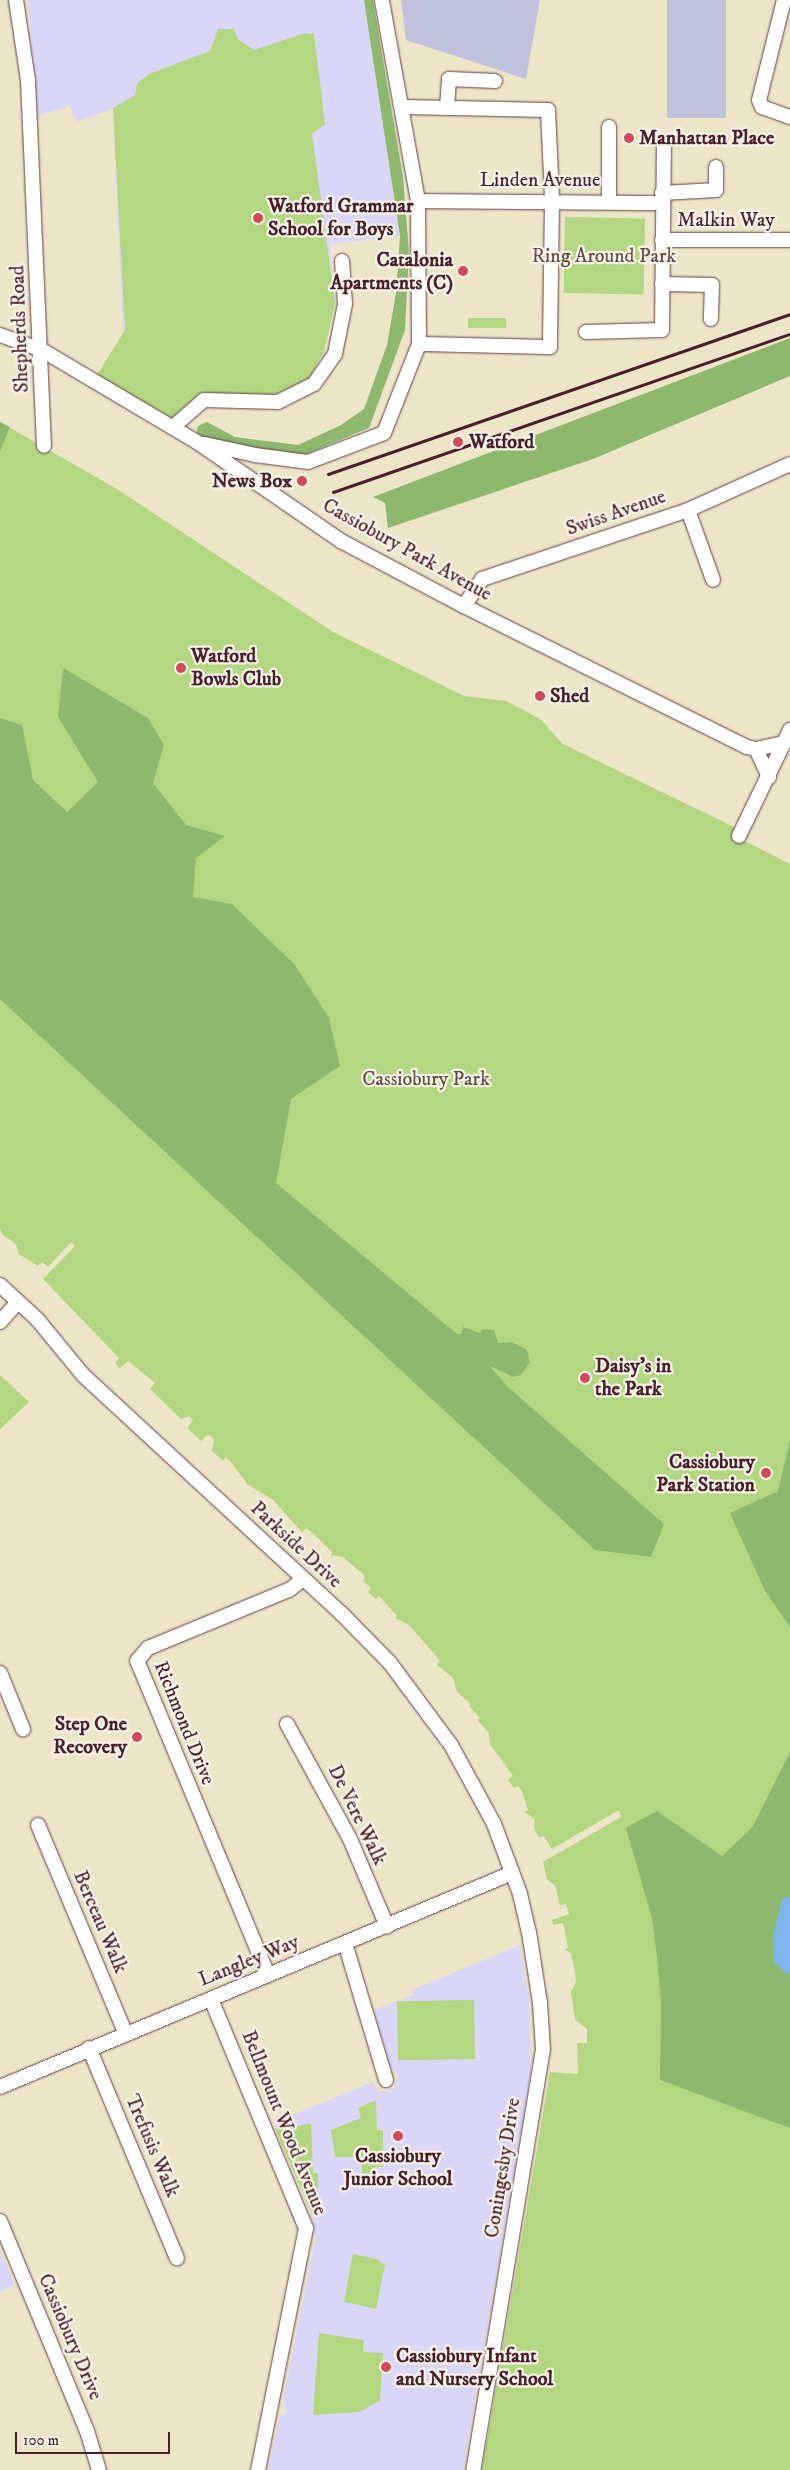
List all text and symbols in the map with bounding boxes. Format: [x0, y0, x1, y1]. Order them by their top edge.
place label: Manhattan Place [639, 126, 774, 150]
marker: Manhattan Place [623, 132, 635, 144]
street label: Linden Avenue [480, 168, 600, 192]
place label: Watford Grammar School for Boys [268, 195, 414, 242]
street label: Malkin Way [677, 208, 775, 232]
marker: Watford Grammar School for Boys [252, 212, 264, 224]
park label: Ring Around Park [532, 244, 676, 268]
place label: Catalonia Apartments (C) [330, 248, 453, 295]
street label: Shepherds Road [6, 265, 34, 393]
marker: Catalonia Apartments (C) [457, 265, 469, 277]
place label: Watford [469, 430, 534, 454]
marker: Watford [451, 435, 465, 449]
place label: News Box [212, 469, 292, 493]
marker: News Box [296, 475, 308, 487]
street label: Swiss Avenue [563, 485, 669, 541]
street label: Cassiobury Park Avenue [318, 494, 496, 606]
place label: Watford Bowls Club [191, 644, 281, 691]
marker: Watford Bowls Club [175, 662, 187, 674]
place label: Shed [550, 684, 589, 708]
marker: Shed [534, 690, 546, 702]
park label: Cassiobury Park [362, 1067, 490, 1091]
place label: Daisy’s in the Park [595, 1354, 671, 1401]
marker: Daisy’s in the Park [579, 1372, 591, 1384]
place label: Cassiobury Park Station [656, 1450, 755, 1497]
marker: Cassiobury Park Station [759, 1466, 773, 1480]
street label: Parkside Drive [245, 1497, 347, 1593]
street label: Richmond Drive [148, 1658, 220, 1788]
place label: Step One Recovery [53, 1713, 127, 1760]
marker: Step One Recovery [131, 1731, 143, 1743]
street label: De Vere Walk [322, 1761, 392, 1869]
street label: Berceau Walk [68, 1867, 132, 1977]
street label: Langley Way [195, 1930, 303, 1992]
street label: Bellmount Wood Avenue [236, 2027, 332, 2219]
street label: Trefusis Walk [120, 2091, 184, 2201]
street label: Coningesby Drive [480, 2096, 526, 2240]
marker: Cassiobury Junior School [392, 2130, 404, 2142]
place label: Cassiobury Junior School [343, 2144, 453, 2191]
street label: Cassiobury Drive [33, 2270, 107, 2404]
place label: Cassiobury Infant and Nursery School [396, 2344, 553, 2391]
marker: Cassiobury Infant and Nursery School [380, 2361, 392, 2373]
scale bar [18, 2422, 172, 2454]
text: 100 m [23, 2431, 59, 2450]

